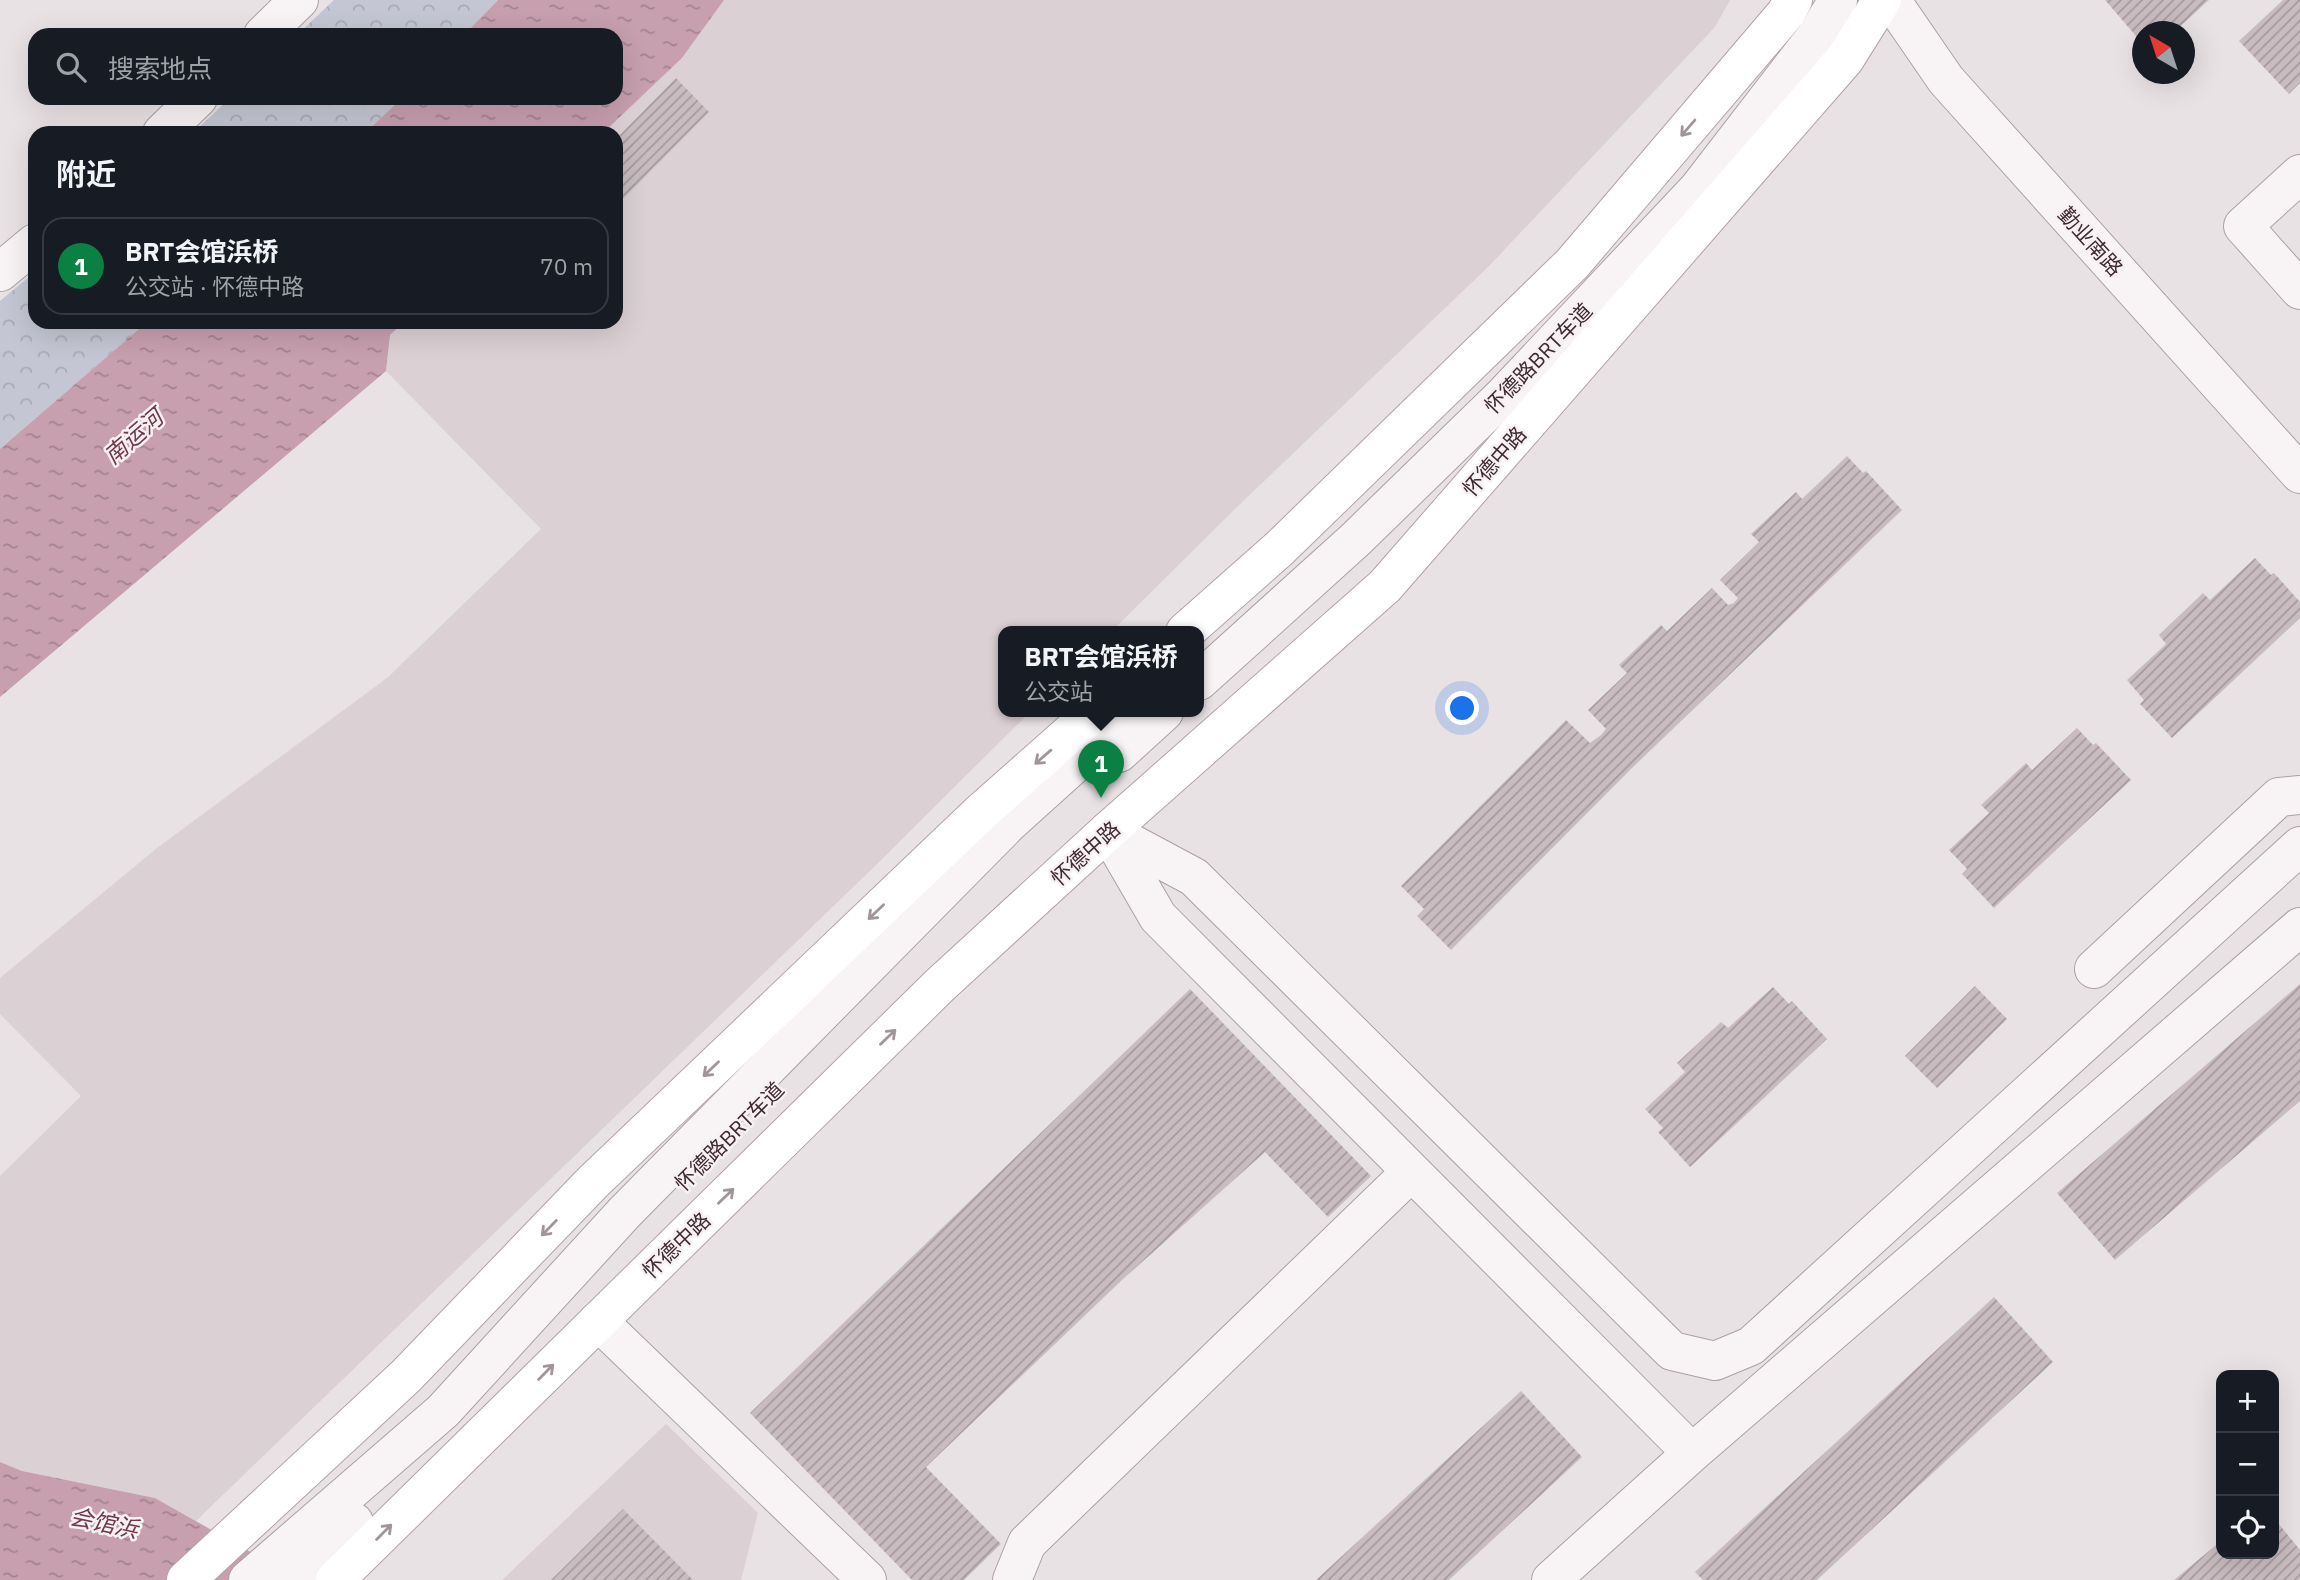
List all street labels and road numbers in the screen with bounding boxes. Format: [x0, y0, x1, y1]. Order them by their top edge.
street label: 勤业南路 [2052, 200, 2130, 282]
street label: 怀德路BRT车道 [1478, 297, 1598, 419]
street label: 怀德中路 [1456, 420, 1532, 502]
street label: 怀德中路 [1044, 814, 1126, 892]
street label: 怀德路BRT车道 [668, 1075, 790, 1197]
street label: 怀德中路 [636, 1206, 716, 1284]

